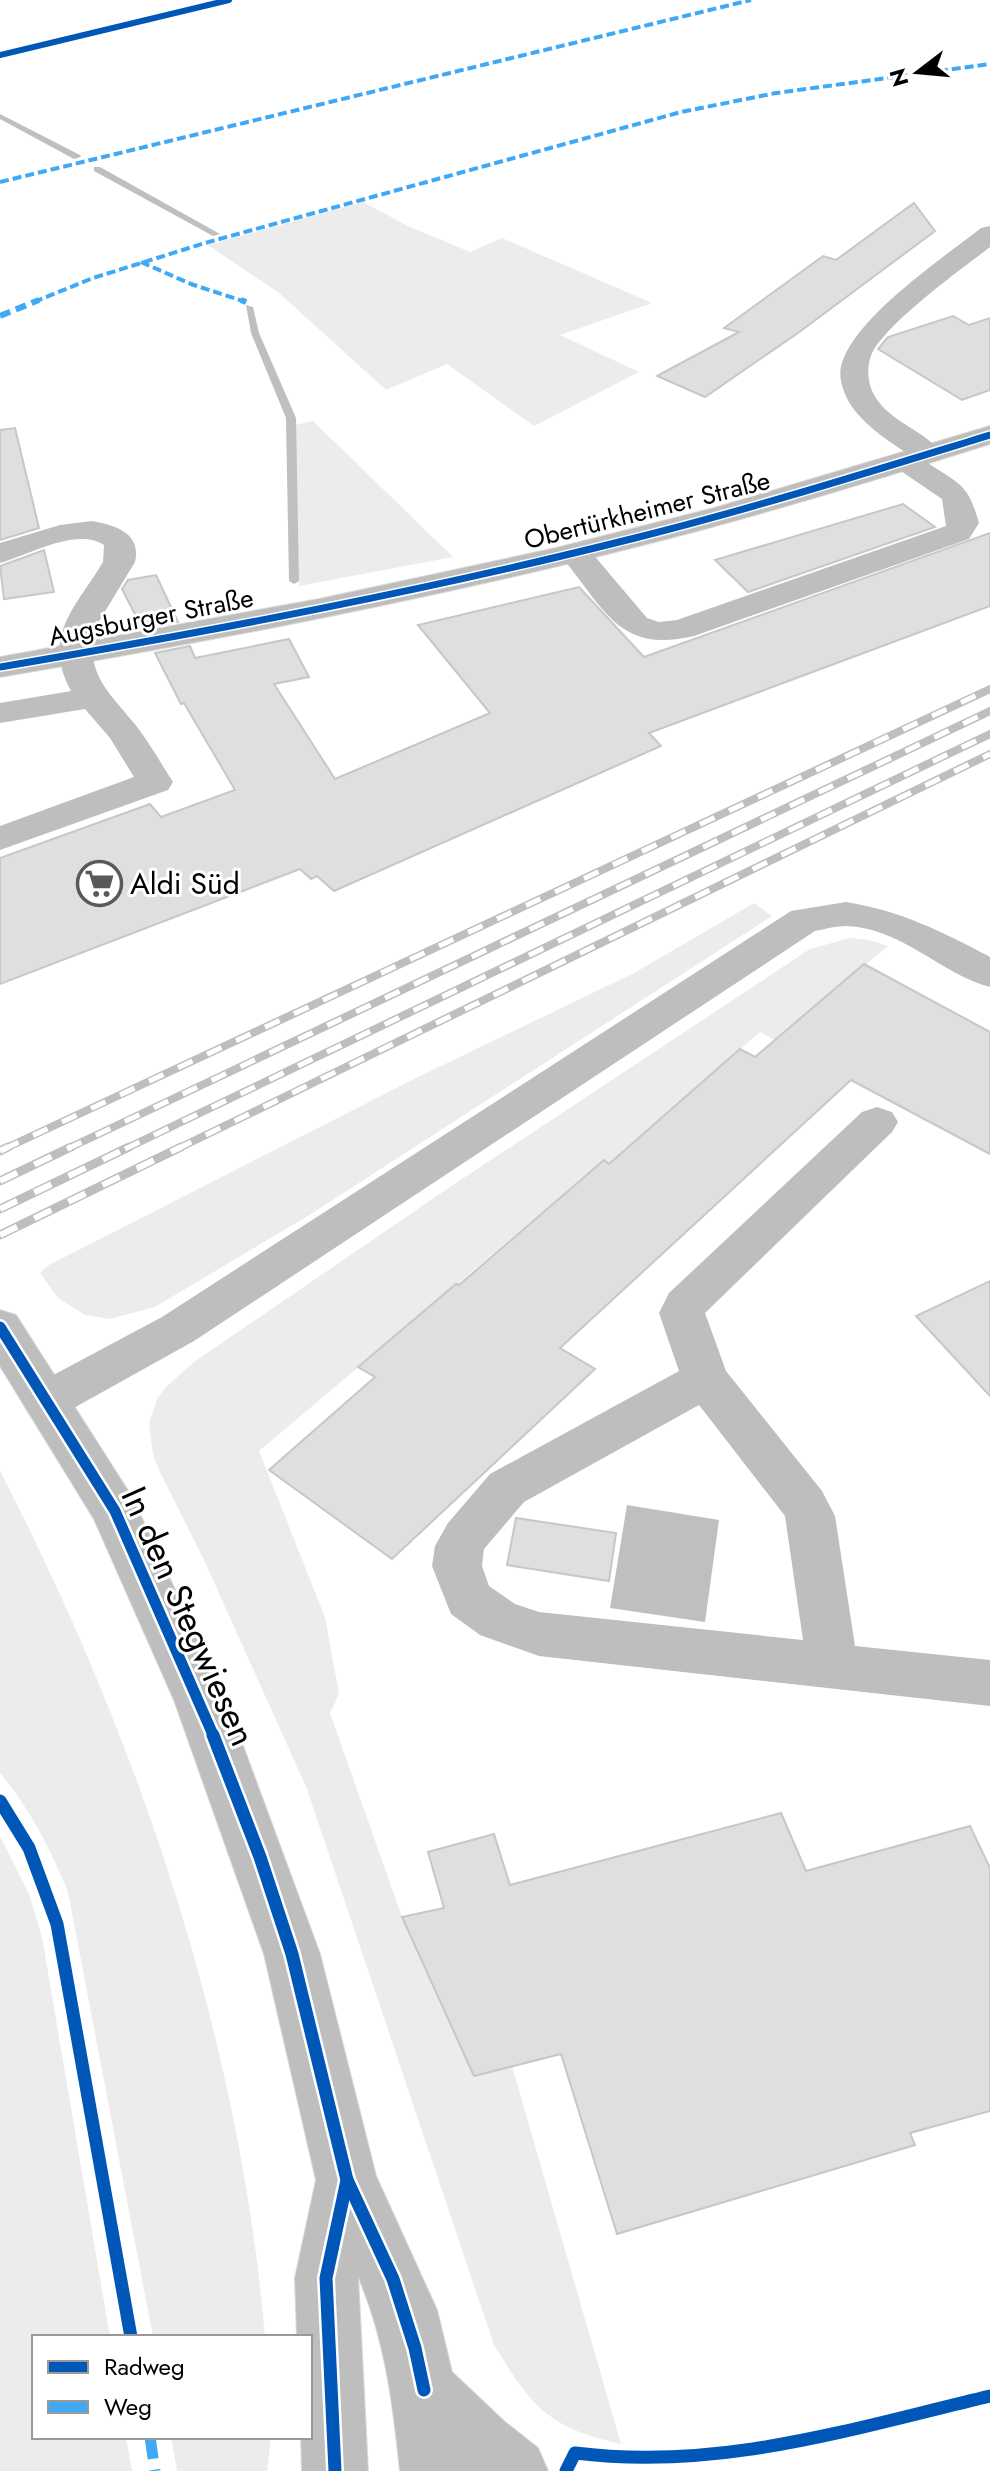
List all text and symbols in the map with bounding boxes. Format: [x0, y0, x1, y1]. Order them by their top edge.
north arrow [878, 32, 958, 112]
text: N [881, 65, 917, 90]
street label: Obertürkheimer Straße [520, 461, 774, 559]
street label: Augsburger Straße [46, 579, 256, 655]
supermarket icon: Aldi Süd [75, 860, 123, 908]
place label: Aldi Süd [130, 862, 240, 905]
street label: In den Stegwiesen [108, 1478, 270, 1754]
legend [32, 2335, 312, 2439]
text: Radweg [104, 2349, 185, 2384]
text: Weg [104, 2389, 152, 2424]

